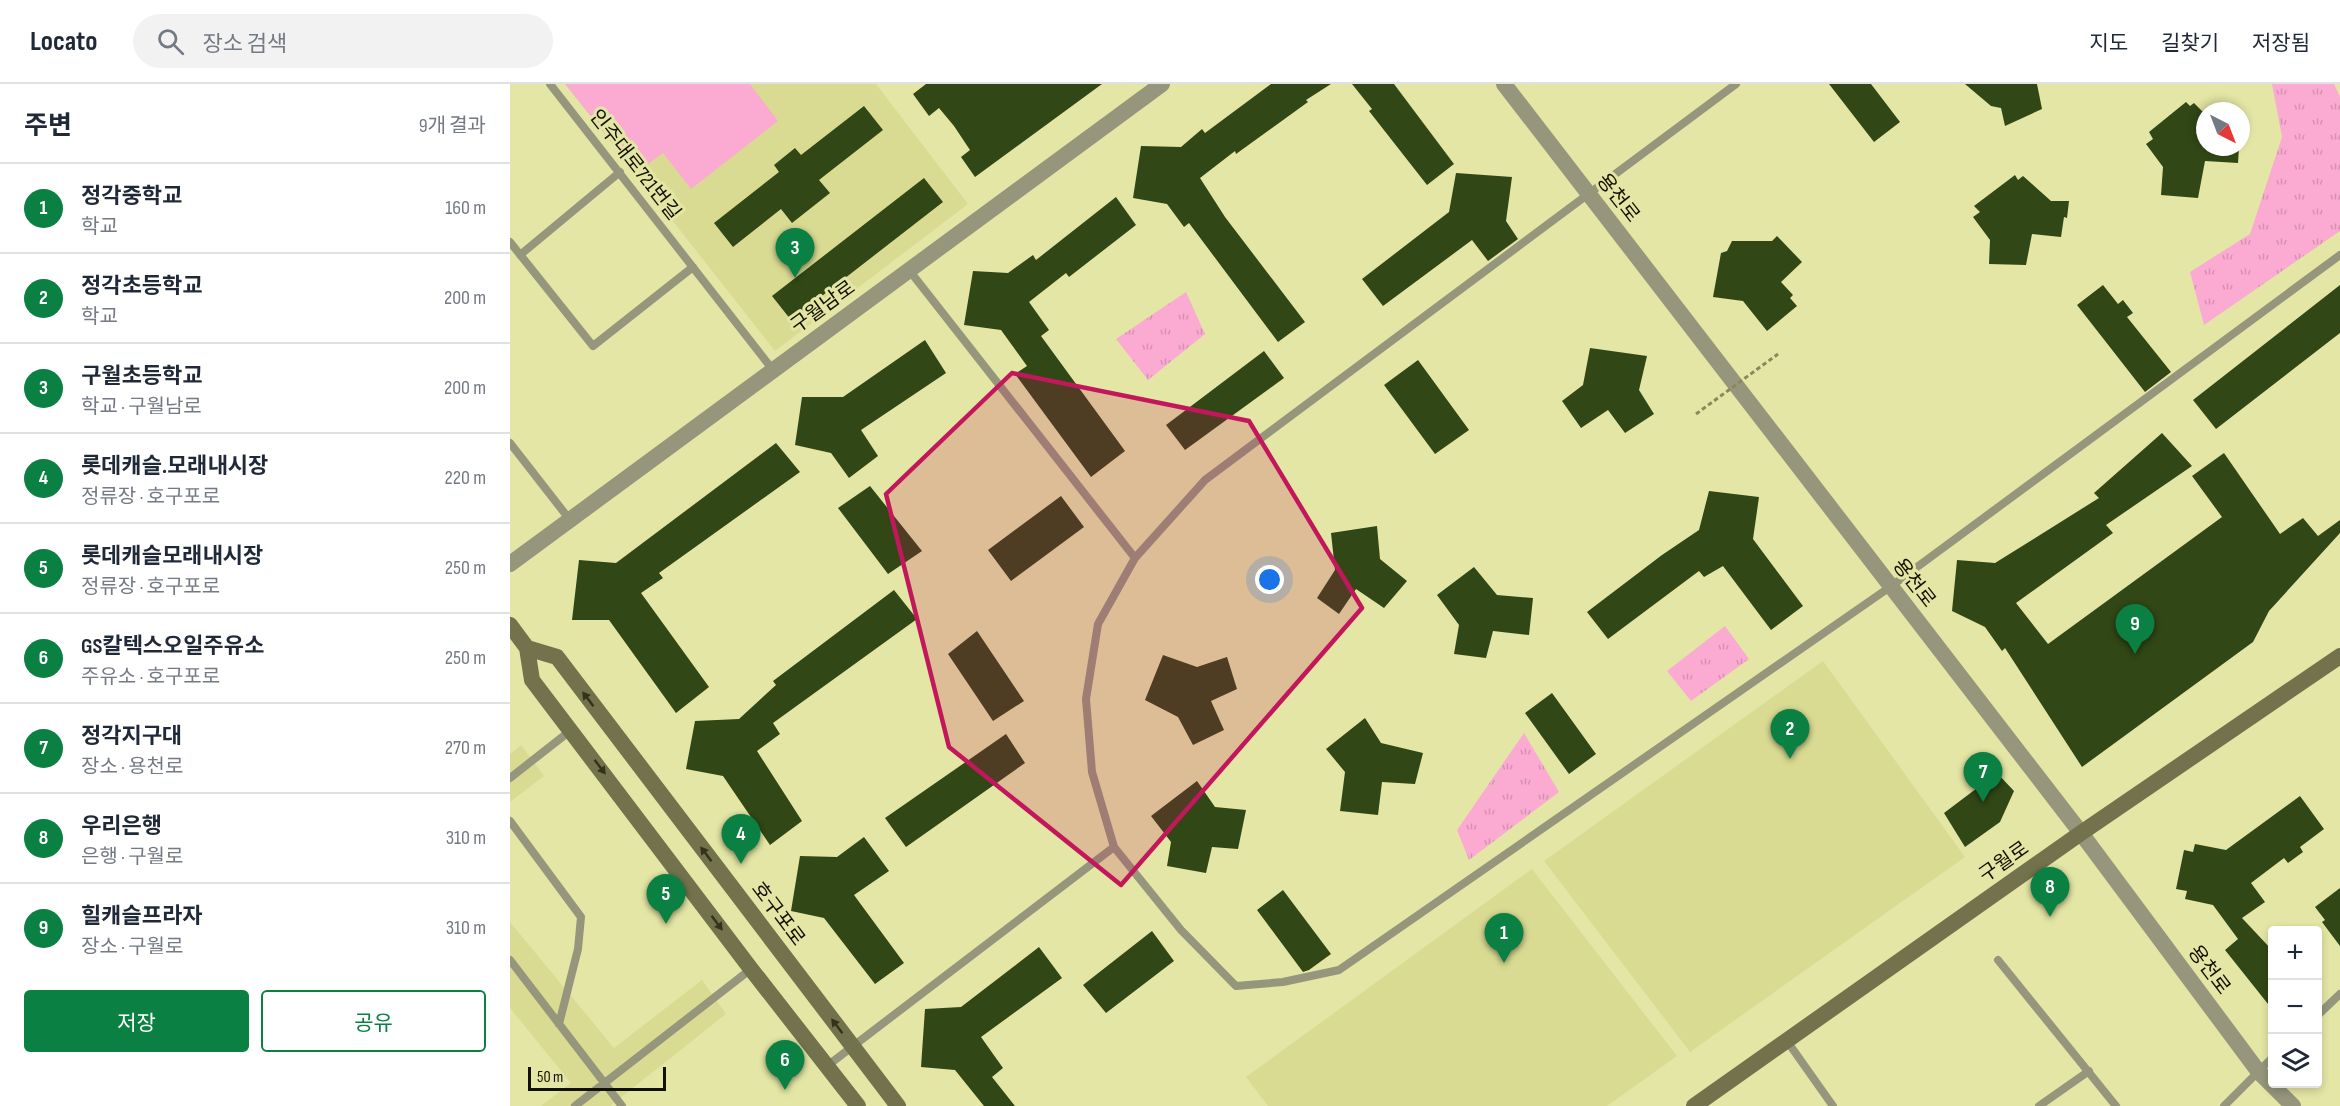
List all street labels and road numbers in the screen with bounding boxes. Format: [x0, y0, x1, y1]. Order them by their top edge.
street label: 인주대로721번길 [584, 105, 686, 225]
street label: 용천로 [1592, 169, 1644, 227]
street label: 구월남로 [786, 276, 860, 338]
street label: 용천로 [1888, 554, 1940, 612]
street label: 구월로 [1975, 836, 2033, 888]
street label: 호구포로 [746, 877, 810, 951]
street label: 용천로 [2183, 941, 2235, 999]

